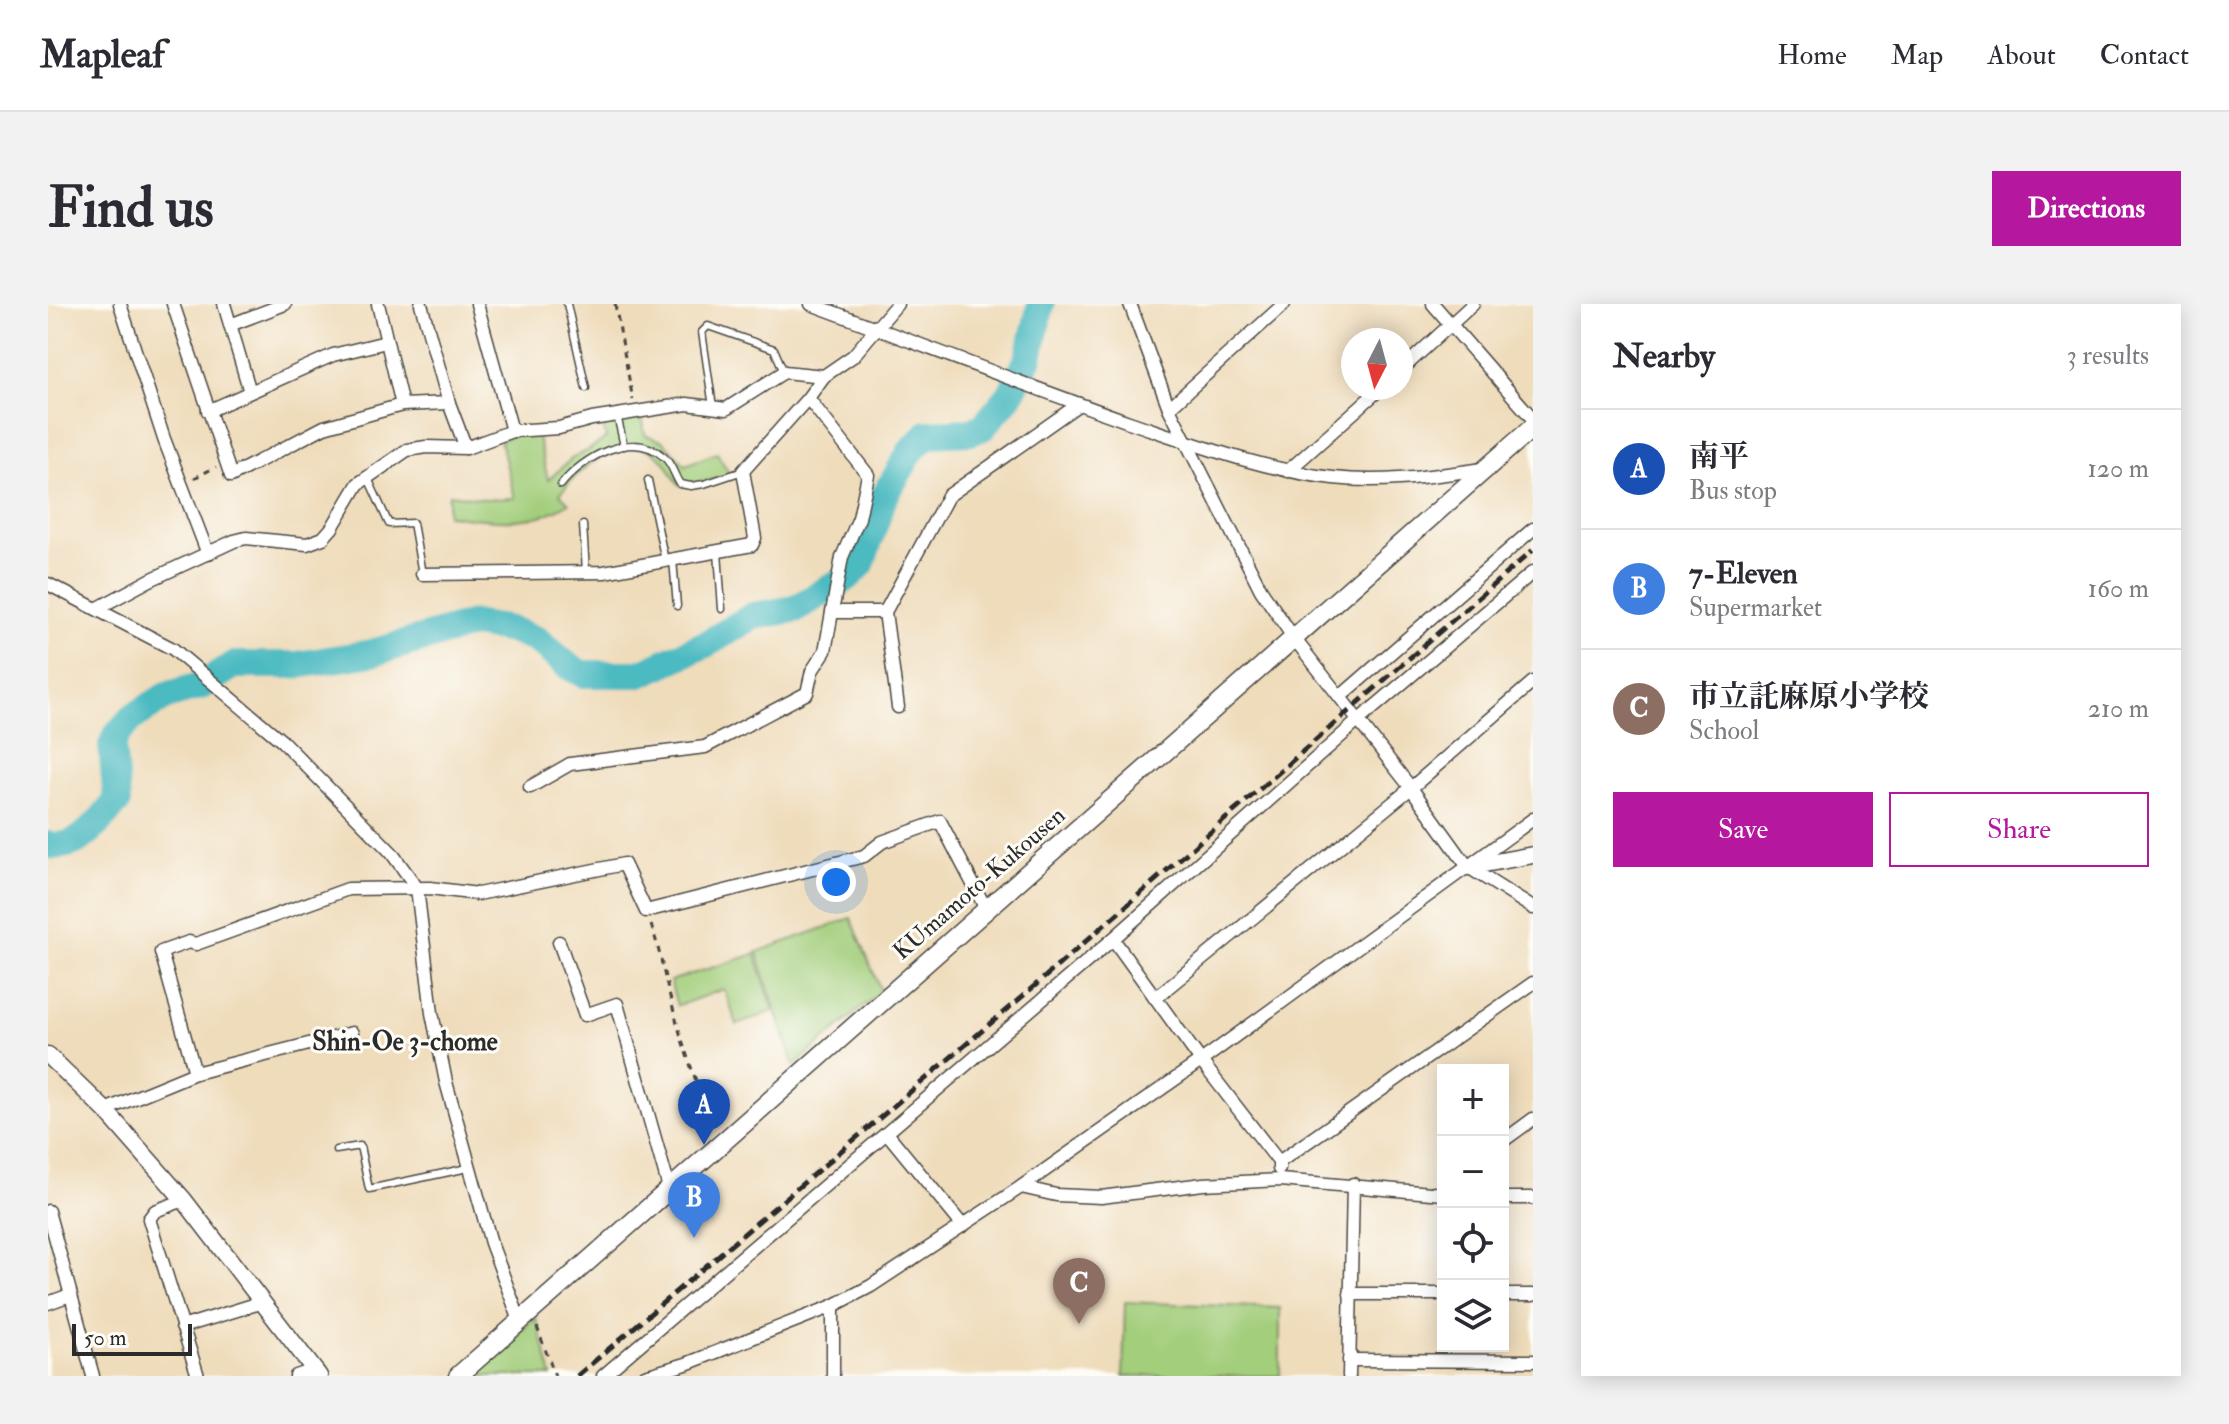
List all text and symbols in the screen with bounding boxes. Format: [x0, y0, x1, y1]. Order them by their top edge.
text: Mapleaf [40, 31, 165, 79]
text: Home [1777, 38, 1847, 73]
text: Map [1891, 38, 1943, 73]
text: About [1987, 38, 2056, 73]
text: Contact [2100, 38, 2189, 73]
button: Directions [1992, 171, 2181, 246]
text: Find us [48, 173, 214, 244]
north arrow [1341, 328, 1413, 400]
text: Nearby [1613, 335, 1715, 378]
text: 3 results [2067, 340, 2149, 372]
text: 南平 [1689, 438, 1749, 475]
text: A [1631, 453, 1647, 485]
text: 120 m [2088, 453, 2149, 485]
text: Bus stop [1689, 475, 1777, 507]
text: 7-Eleven [1689, 555, 1798, 592]
text: B [1630, 573, 1648, 605]
text: 160 m [2088, 573, 2149, 605]
text: Supermarket [1689, 592, 1822, 624]
text: 市立託麻原小学校 [1689, 678, 1929, 715]
text: C [1629, 693, 1649, 725]
text: 210 m [2088, 693, 2149, 725]
text: School [1689, 715, 1759, 747]
button: Save [1613, 792, 1873, 867]
button: Share [1889, 792, 2149, 867]
street label: KUmamoto-Kukousen [887, 800, 1072, 967]
your location [816, 862, 856, 902]
district label: Shin-Oe 3-chome [312, 1026, 498, 1058]
map controls [1437, 1064, 1509, 1352]
button: + [1437, 1064, 1509, 1136]
pin: A [678, 1079, 730, 1145]
button: − [1437, 1136, 1509, 1208]
pin: B [668, 1172, 720, 1238]
button: locate [1437, 1208, 1509, 1280]
pin: C [1053, 1258, 1105, 1324]
button: layers [1437, 1280, 1509, 1352]
scale bar [72, 1320, 192, 1356]
text: 50 m [84, 1324, 126, 1352]

